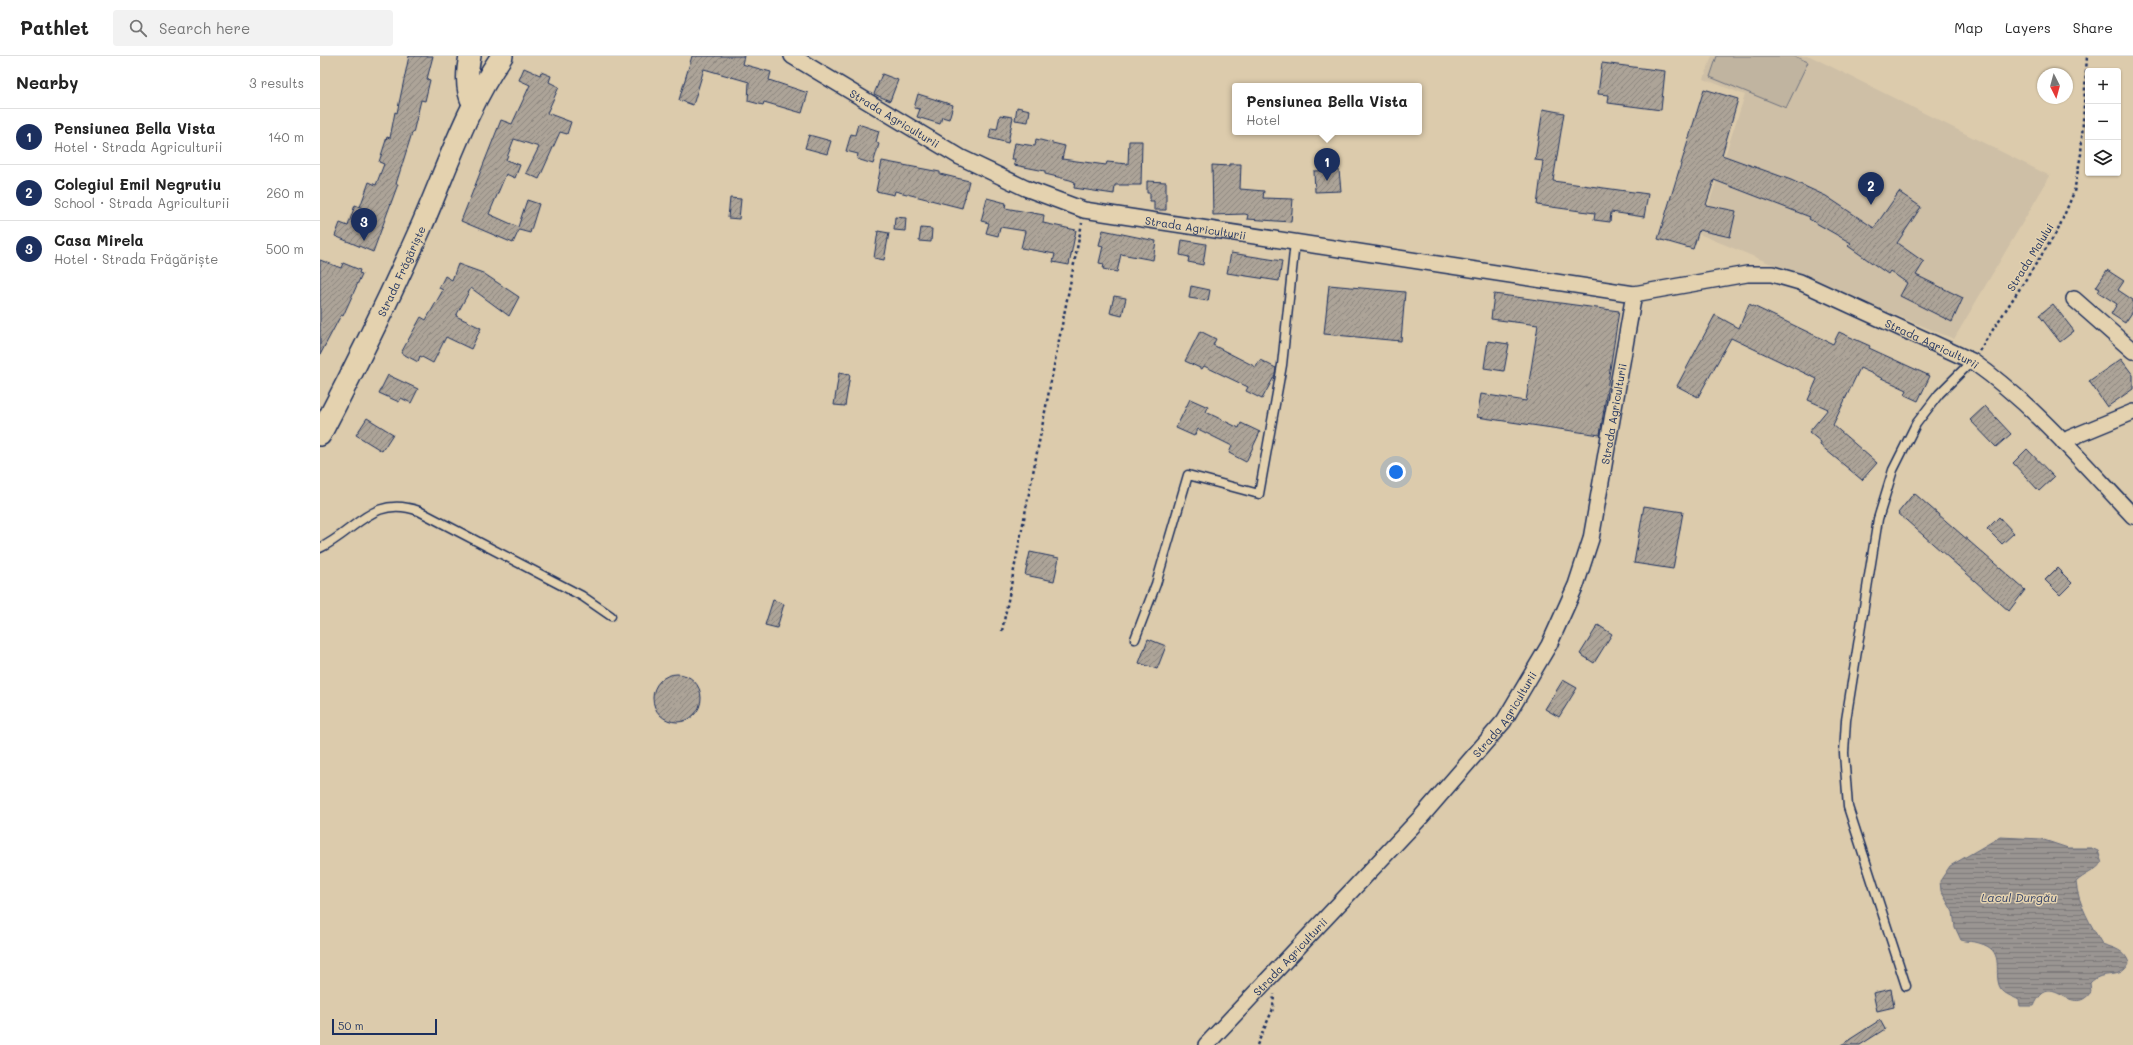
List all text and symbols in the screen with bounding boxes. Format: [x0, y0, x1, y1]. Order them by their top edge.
search box [113, 10, 393, 46]
text: Pathlet [20, 15, 89, 40]
icon: search [127, 17, 149, 39]
text: Search here [159, 18, 250, 38]
text: Map [1954, 18, 1983, 37]
text: Layers [2005, 18, 2051, 37]
text: Share [2073, 18, 2113, 37]
north arrow [2037, 68, 2073, 104]
map controls [2085, 68, 2121, 176]
button: + [2085, 68, 2121, 104]
text: Nearby [16, 71, 78, 93]
text: 3 results [249, 74, 304, 91]
popup [1232, 83, 1422, 135]
street label: Strada Agriculturii [847, 85, 942, 151]
text: Pensiunea Bella Vista [1246, 91, 1408, 111]
button: − [2085, 104, 2121, 140]
text: Hotel [1246, 111, 1280, 128]
text: Pensiunea Bella Vista [54, 118, 215, 138]
text: 1 [26, 128, 32, 145]
text: 140 m [268, 128, 304, 145]
text: Hotel · Strada Agriculturii [54, 138, 223, 155]
button: layers [2085, 140, 2121, 176]
pin: 1 [1314, 148, 1340, 181]
pin: 2 [1858, 172, 1884, 205]
text: Colegiul Emil Negrutiu [54, 174, 221, 194]
text: 2 [25, 184, 33, 201]
text: 260 m [266, 184, 304, 201]
text: School · Strada Agriculturii [54, 194, 230, 211]
pin: 3 [351, 208, 377, 241]
street label: Strada Agriculturii [1144, 212, 1247, 242]
street label: Strada Malului [2003, 220, 2057, 294]
street label: Strada Frăgăriște [373, 223, 428, 319]
text: Casa Mirela [54, 230, 144, 250]
text: 3 [25, 240, 33, 257]
text: 500 m [266, 240, 304, 257]
text: Hotel · Strada Frăgăriște [54, 250, 218, 267]
street label: Strada Agriculturii [1883, 315, 1983, 371]
street label: Strada Agriculturii [1597, 362, 1629, 465]
your location [1386, 462, 1406, 482]
street label: Strada Agriculturii [1469, 668, 1539, 760]
water label: Lacul Durgău [1981, 889, 2057, 905]
street label: Strada Agriculturii [1249, 914, 1330, 999]
scale bar [332, 1017, 437, 1036]
text: 50 m [338, 1018, 364, 1033]

